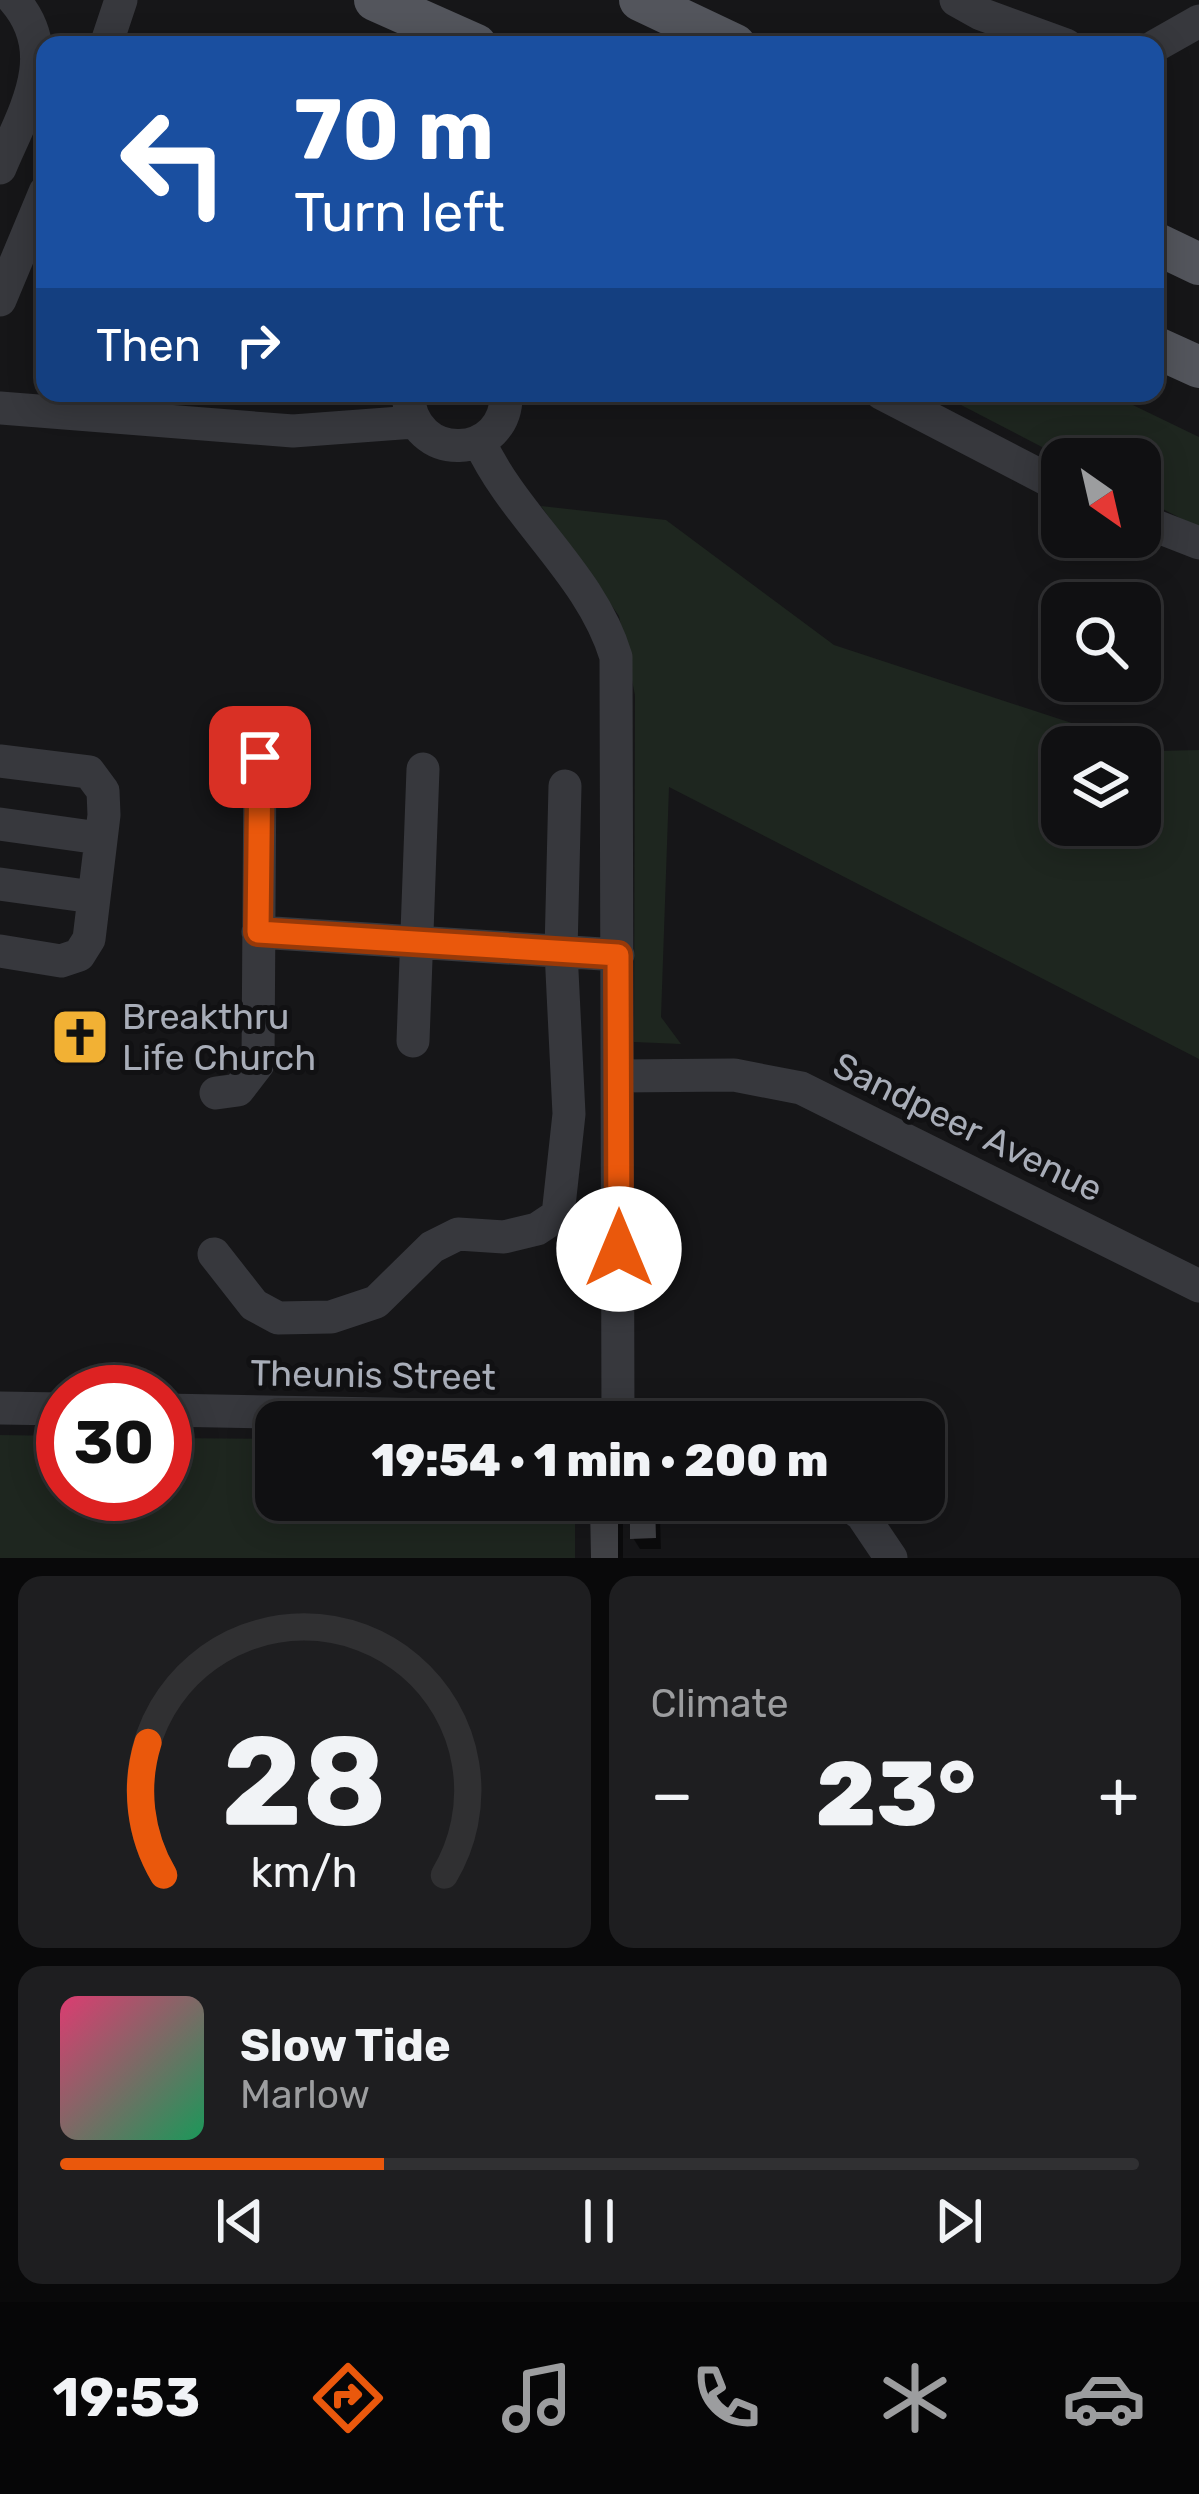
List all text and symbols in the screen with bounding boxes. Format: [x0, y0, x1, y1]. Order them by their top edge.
text: 70 m [294, 80, 494, 180]
icon: left [96, 84, 252, 240]
text: Turn left [294, 181, 505, 245]
icon: right [225, 312, 291, 378]
text: Then [96, 319, 201, 372]
north arrow [1041, 438, 1161, 558]
map controls [1041, 438, 1161, 846]
button: search [1041, 582, 1161, 702]
pin [209, 706, 311, 808]
icon: arrive [227, 724, 293, 790]
button: layers [1041, 726, 1161, 846]
place label: Breakthru Life Church [122, 995, 316, 1079]
church icon: Breakthru Life Church [49, 1006, 111, 1068]
street label: Sandpeer Avenue [826, 1043, 1110, 1211]
position arrow [556, 1186, 682, 1312]
street label: Theunis Street [250, 1351, 496, 1399]
speed limit sign: 30 [36, 1365, 192, 1521]
text: 19:54 · 1 min · 200 m [372, 1434, 828, 1487]
text: Climate [651, 1681, 789, 1727]
text: 28 [221, 1707, 387, 1855]
text: 23° [815, 1741, 976, 1848]
text: − [651, 1755, 693, 1834]
text: + [1098, 1755, 1139, 1834]
text: km/h [251, 1847, 358, 1898]
text: Slow Tide [240, 2019, 451, 2072]
text: Marlow [240, 2072, 370, 2118]
icon: previous [207, 2188, 273, 2254]
icon: pause [566, 2188, 632, 2254]
icon: next [926, 2188, 992, 2254]
icon: directions [306, 2356, 390, 2440]
icon: music [495, 2356, 579, 2440]
icon: phone [684, 2356, 768, 2440]
icon: climate [873, 2356, 957, 2440]
icon: car [1062, 2356, 1146, 2440]
text: 19:53 [53, 2366, 200, 2430]

